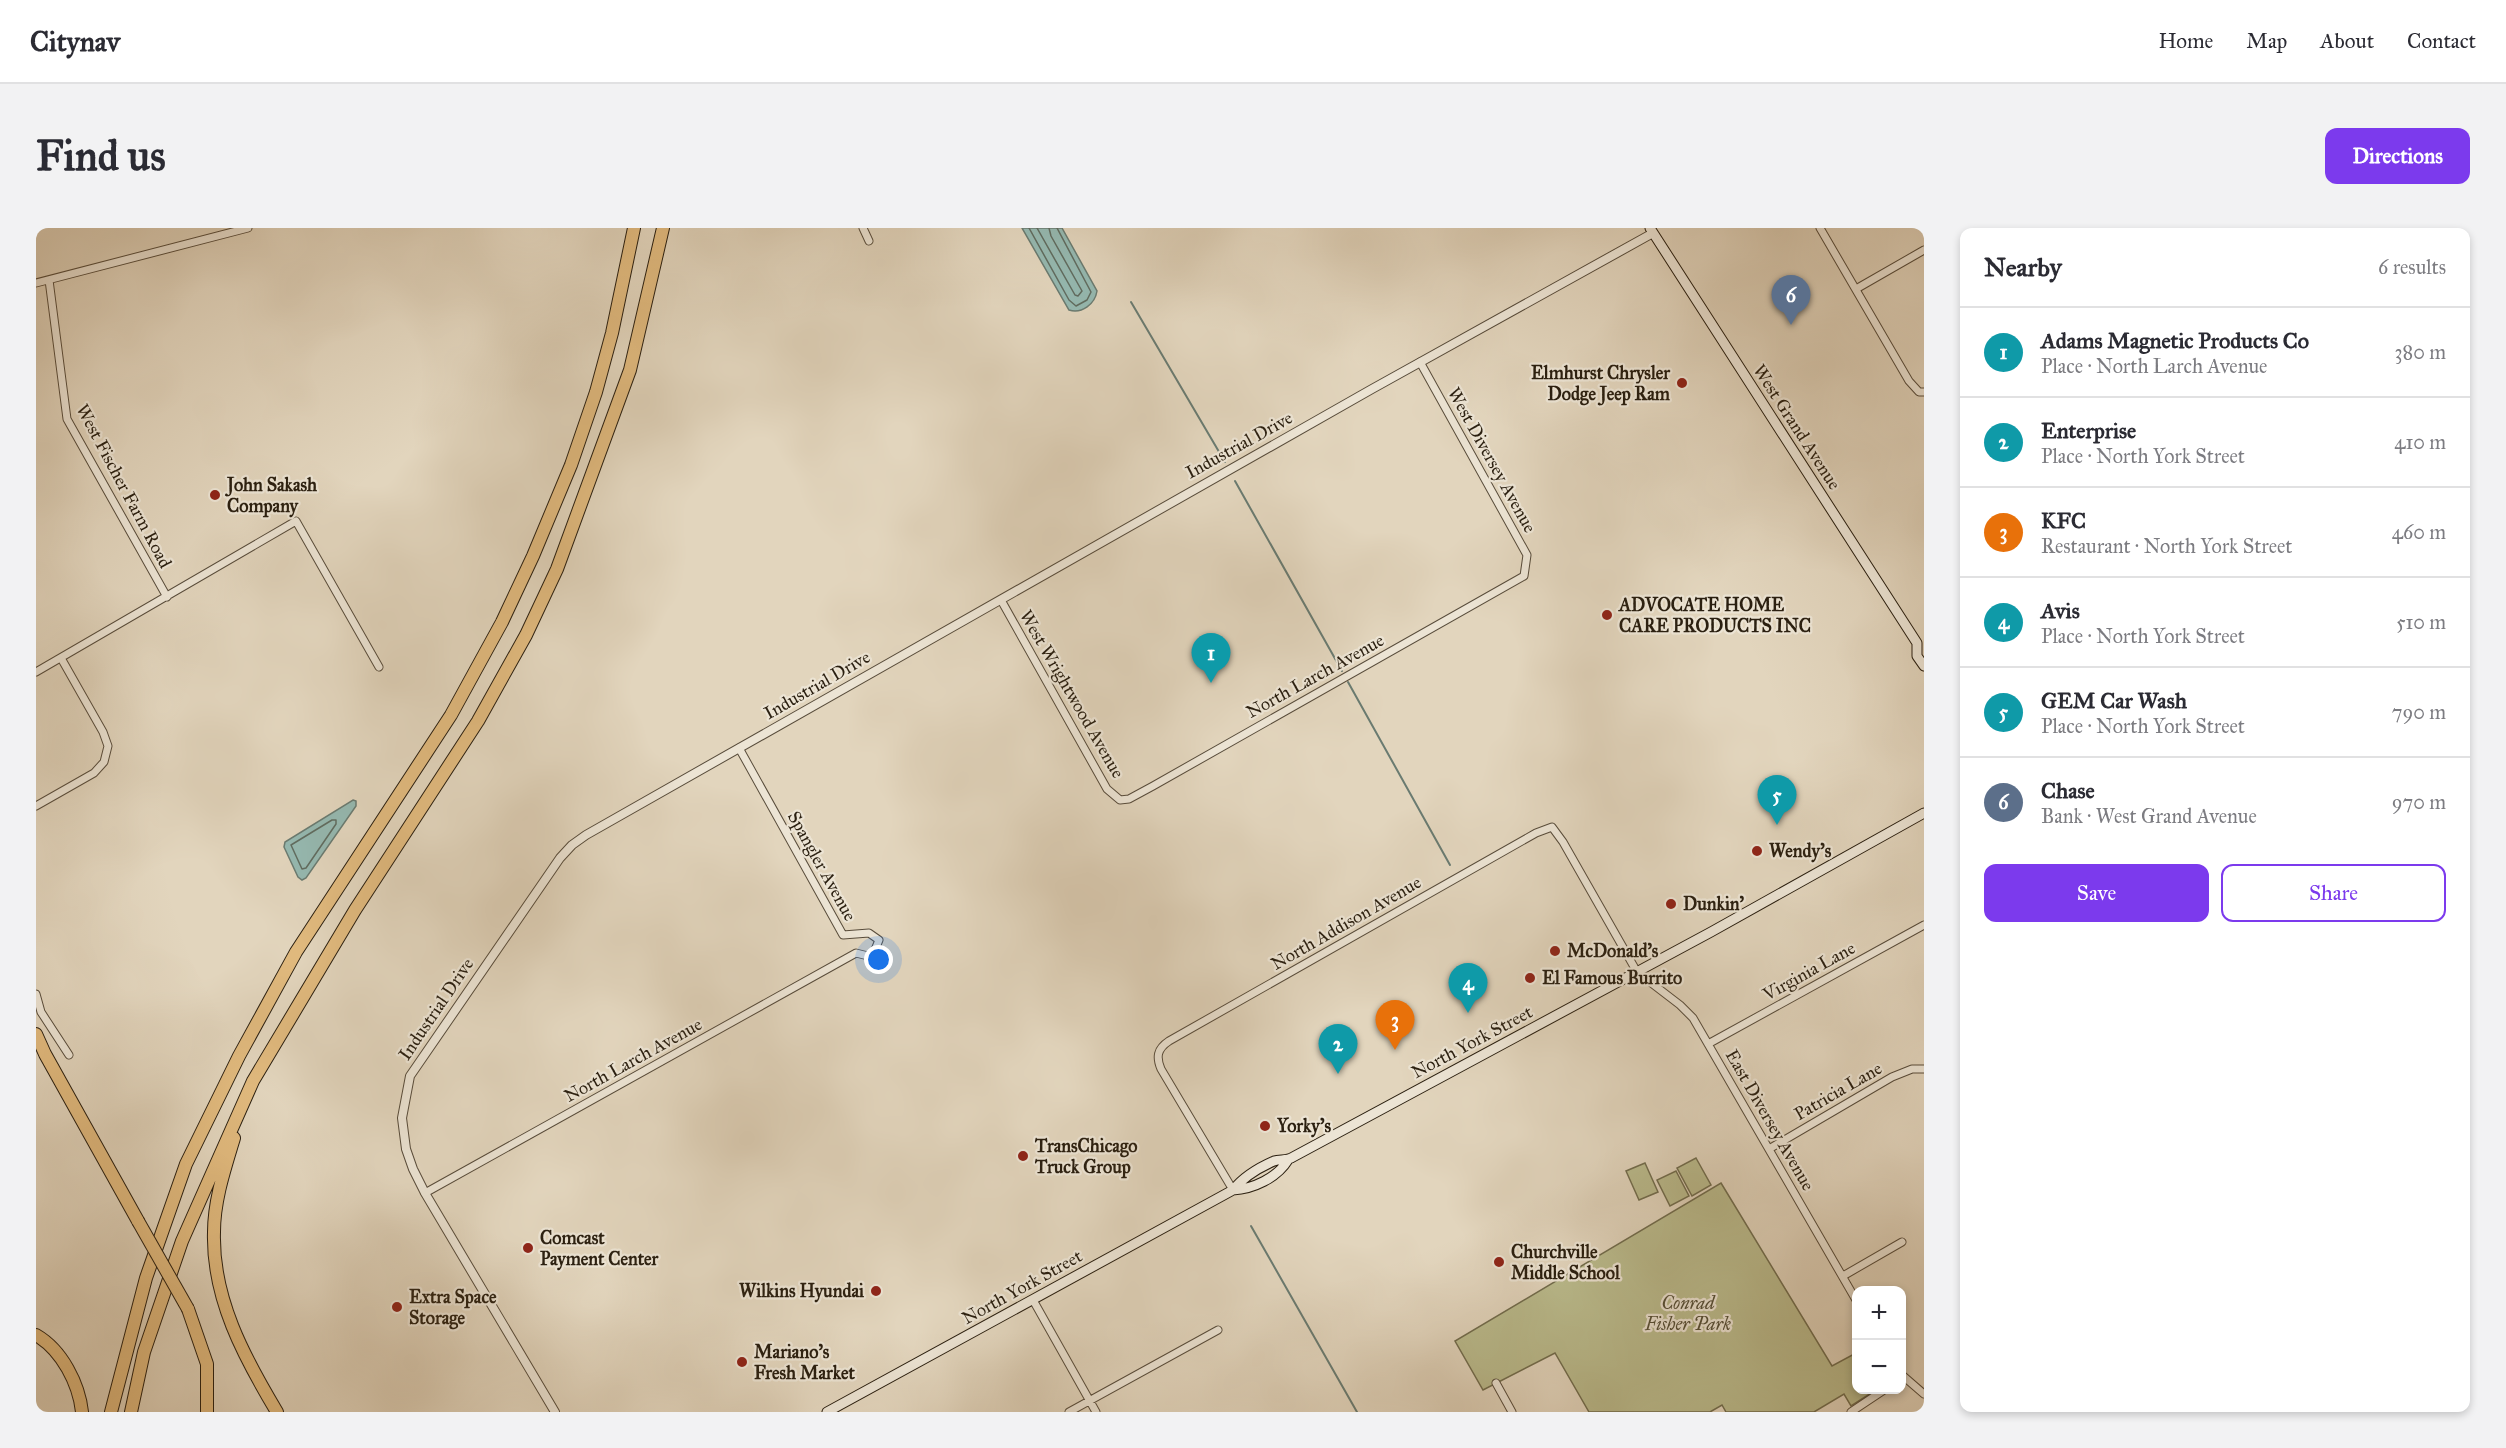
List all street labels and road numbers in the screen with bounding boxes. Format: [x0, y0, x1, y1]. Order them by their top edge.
street label: West Grand Avenue [1748, 360, 1846, 494]
street label: West Diversey Avenue [1443, 384, 1541, 536]
street label: West Fischer Farm Road [71, 400, 177, 572]
street label: Industrial Drive [1182, 407, 1296, 483]
street label: West Wrightwood Avenue [1014, 606, 1129, 782]
street label: North Larch Avenue [1242, 629, 1388, 723]
street label: Industrial Drive [760, 646, 874, 724]
street label: Spangler Avenue [782, 807, 861, 925]
street label: North Addison Avenue [1267, 871, 1425, 975]
street label: Virginia Lane [1758, 937, 1859, 1007]
street label: Industrial Drive [394, 954, 478, 1064]
street label: North York Street [1408, 1001, 1537, 1083]
street label: North Larch Avenue [560, 1013, 706, 1107]
street label: East Diversey Avenue [1721, 1046, 1819, 1194]
street label: Patricia Lane [1790, 1057, 1886, 1125]
street label: North York Street [958, 1245, 1086, 1329]

